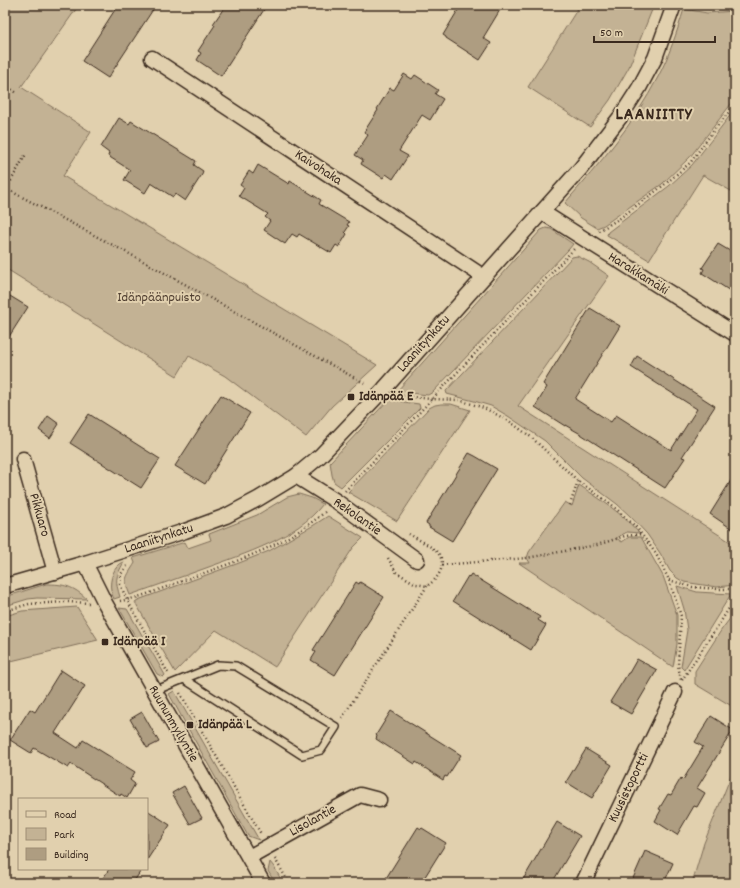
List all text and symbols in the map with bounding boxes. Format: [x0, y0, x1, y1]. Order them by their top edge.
scale bar [594, 18, 715, 44]
text: 50 m [600, 25, 623, 42]
district label: LAANIITTY [615, 103, 693, 128]
street label: Kaivohaka [290, 145, 346, 191]
street label: Harakkamäki [604, 247, 673, 301]
park label: Idänpäänpuisto [117, 288, 201, 308]
street label: Laaniitynkatu [393, 311, 455, 377]
place label: Idänpää E [359, 387, 414, 407]
marker: Idänpää E [346, 392, 356, 402]
street label: Pikkuaro [23, 491, 55, 539]
street label: Rekolantie [329, 493, 385, 541]
street label: Laaniitynkatu [122, 518, 196, 560]
place label: Idänpää I [113, 632, 166, 652]
marker: Idänpää I [100, 637, 110, 647]
street label: Ruununmyllyntie [143, 682, 203, 766]
place label: Idänpää L [198, 715, 252, 735]
marker: Idänpää L [185, 720, 195, 730]
street label: Kuusistoportti [604, 749, 655, 826]
legend [18, 798, 148, 870]
street label: Lisolantie [286, 800, 340, 842]
text: Road [54, 807, 76, 824]
text: Park [54, 827, 75, 844]
text: Building [54, 847, 89, 864]

